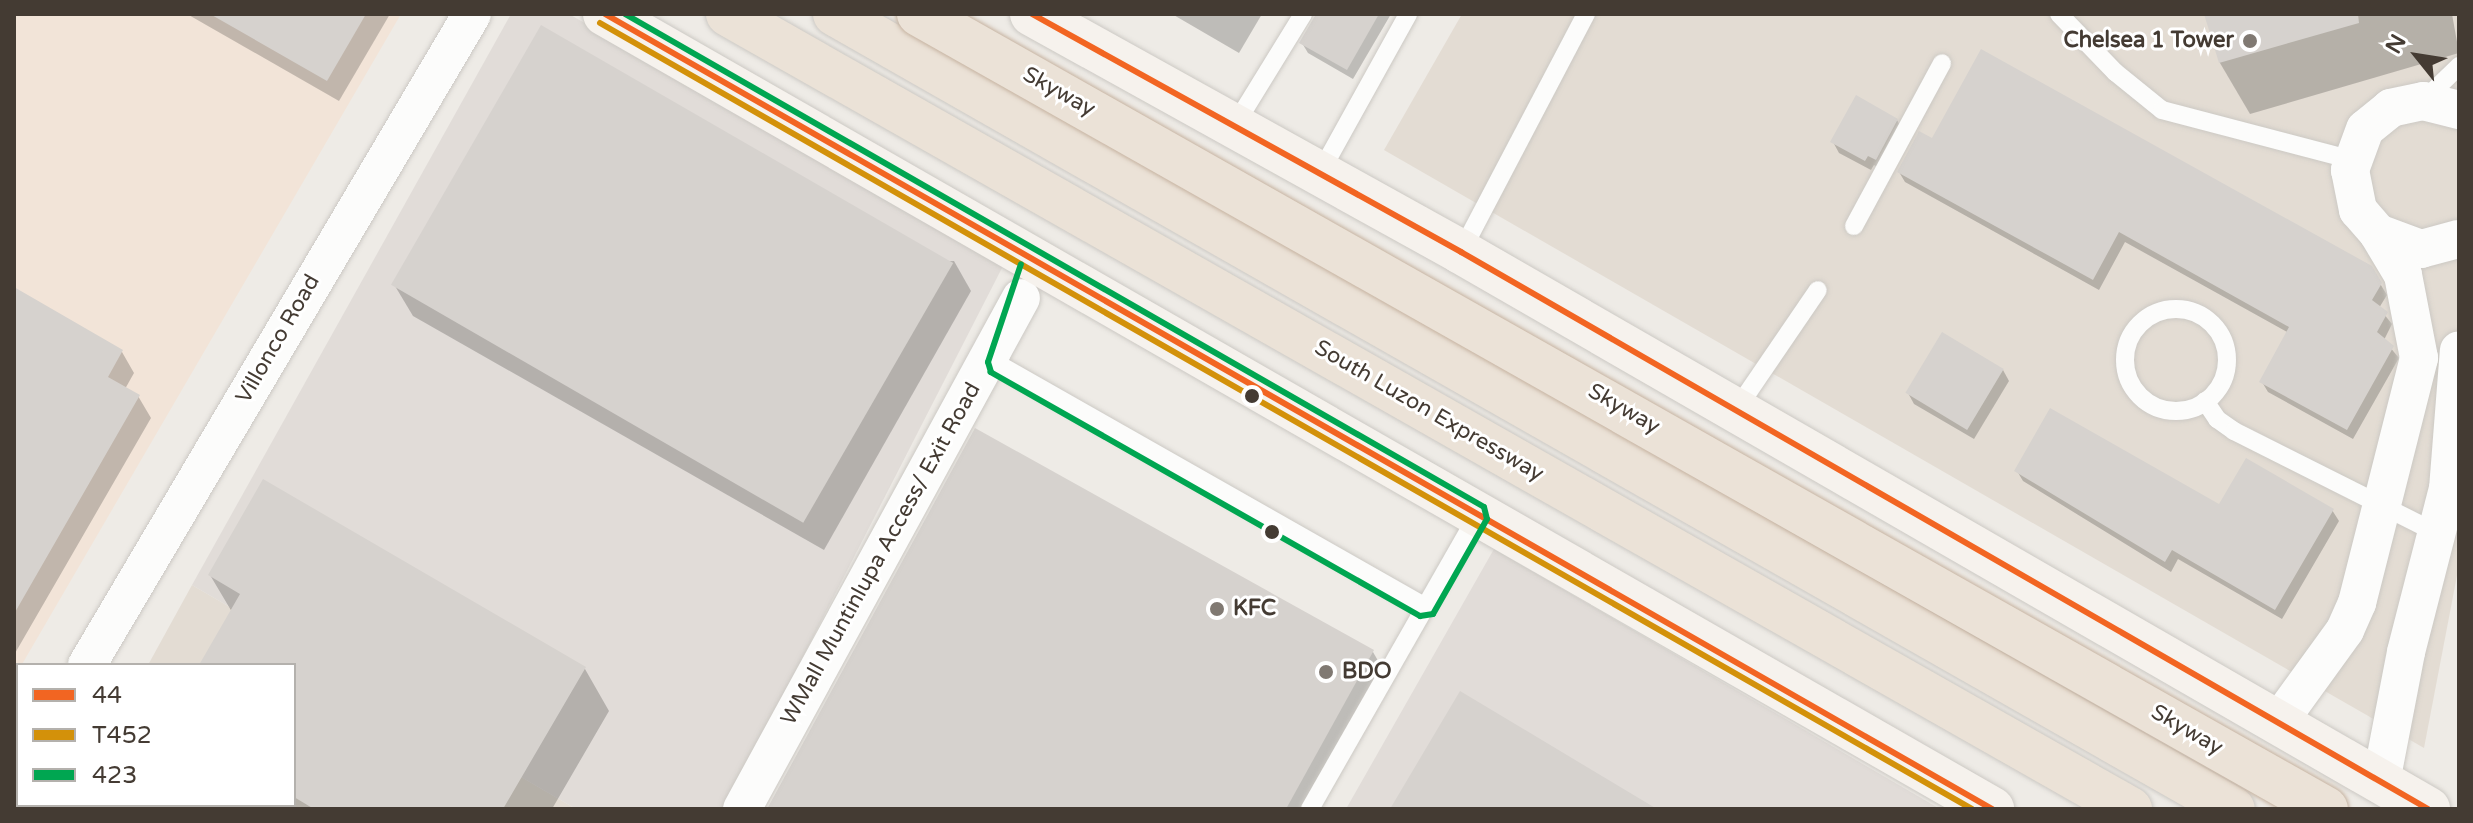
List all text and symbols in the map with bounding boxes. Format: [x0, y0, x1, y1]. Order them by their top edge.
north arrow [2377, 16, 2457, 96]
place label: Chelsea 1 Tower [2063, 28, 2234, 54]
text: N [2381, 30, 2412, 58]
marker: Chelsea 1 Tower [2241, 32, 2259, 50]
street label: Skyway [1018, 61, 1100, 123]
street label: Villonco Road [230, 270, 326, 408]
street label: South Luzon Expressway [1310, 335, 1548, 487]
street label: WMall Muntinlupa Access/ Exit Road [776, 378, 986, 730]
street label: Skyway [1583, 378, 1665, 440]
unlabelled marker [1244, 388, 1260, 404]
unlabelled marker [1264, 524, 1280, 540]
place label: KFC [1233, 596, 1276, 622]
marker: KFC [1208, 600, 1226, 618]
place label: BDO [1342, 659, 1392, 685]
legend [16, 663, 296, 807]
marker: BDO [1317, 663, 1335, 681]
text: 44 [92, 681, 122, 710]
street label: Skyway [2146, 699, 2228, 761]
text: T452 [92, 721, 152, 750]
text: 423 [92, 761, 137, 790]

